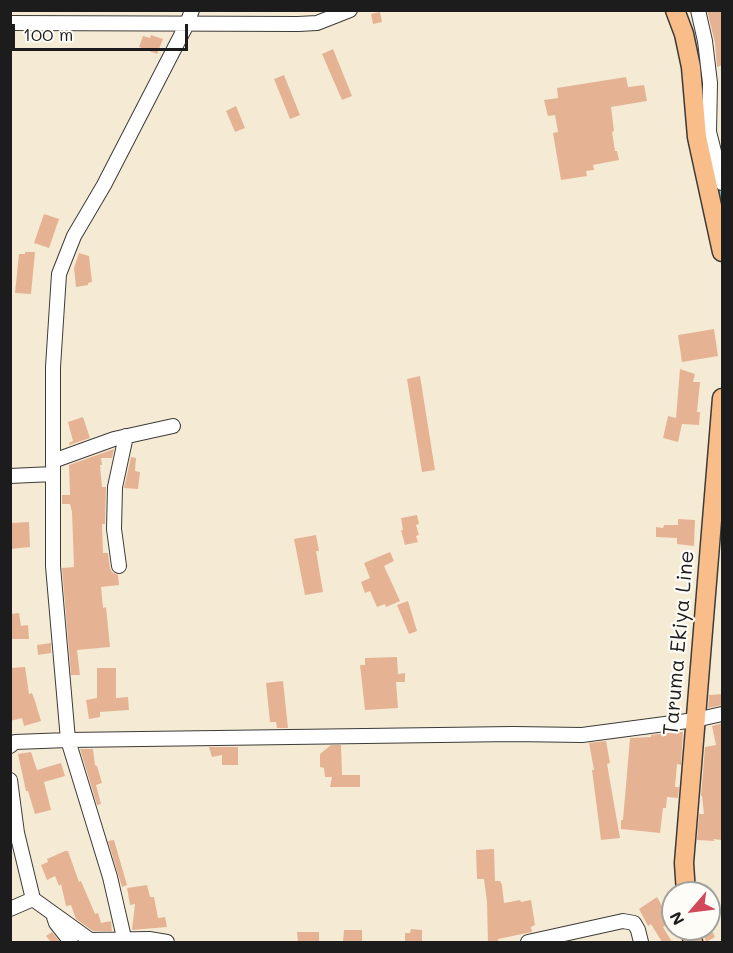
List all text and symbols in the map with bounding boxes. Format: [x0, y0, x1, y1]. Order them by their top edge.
scale bar [15, 12, 190, 50]
text: 100 m [23, 22, 73, 46]
street label: Taruma Ekiya Line [658, 549, 700, 737]
north arrow [661, 881, 721, 941]
text: N [664, 908, 689, 929]

